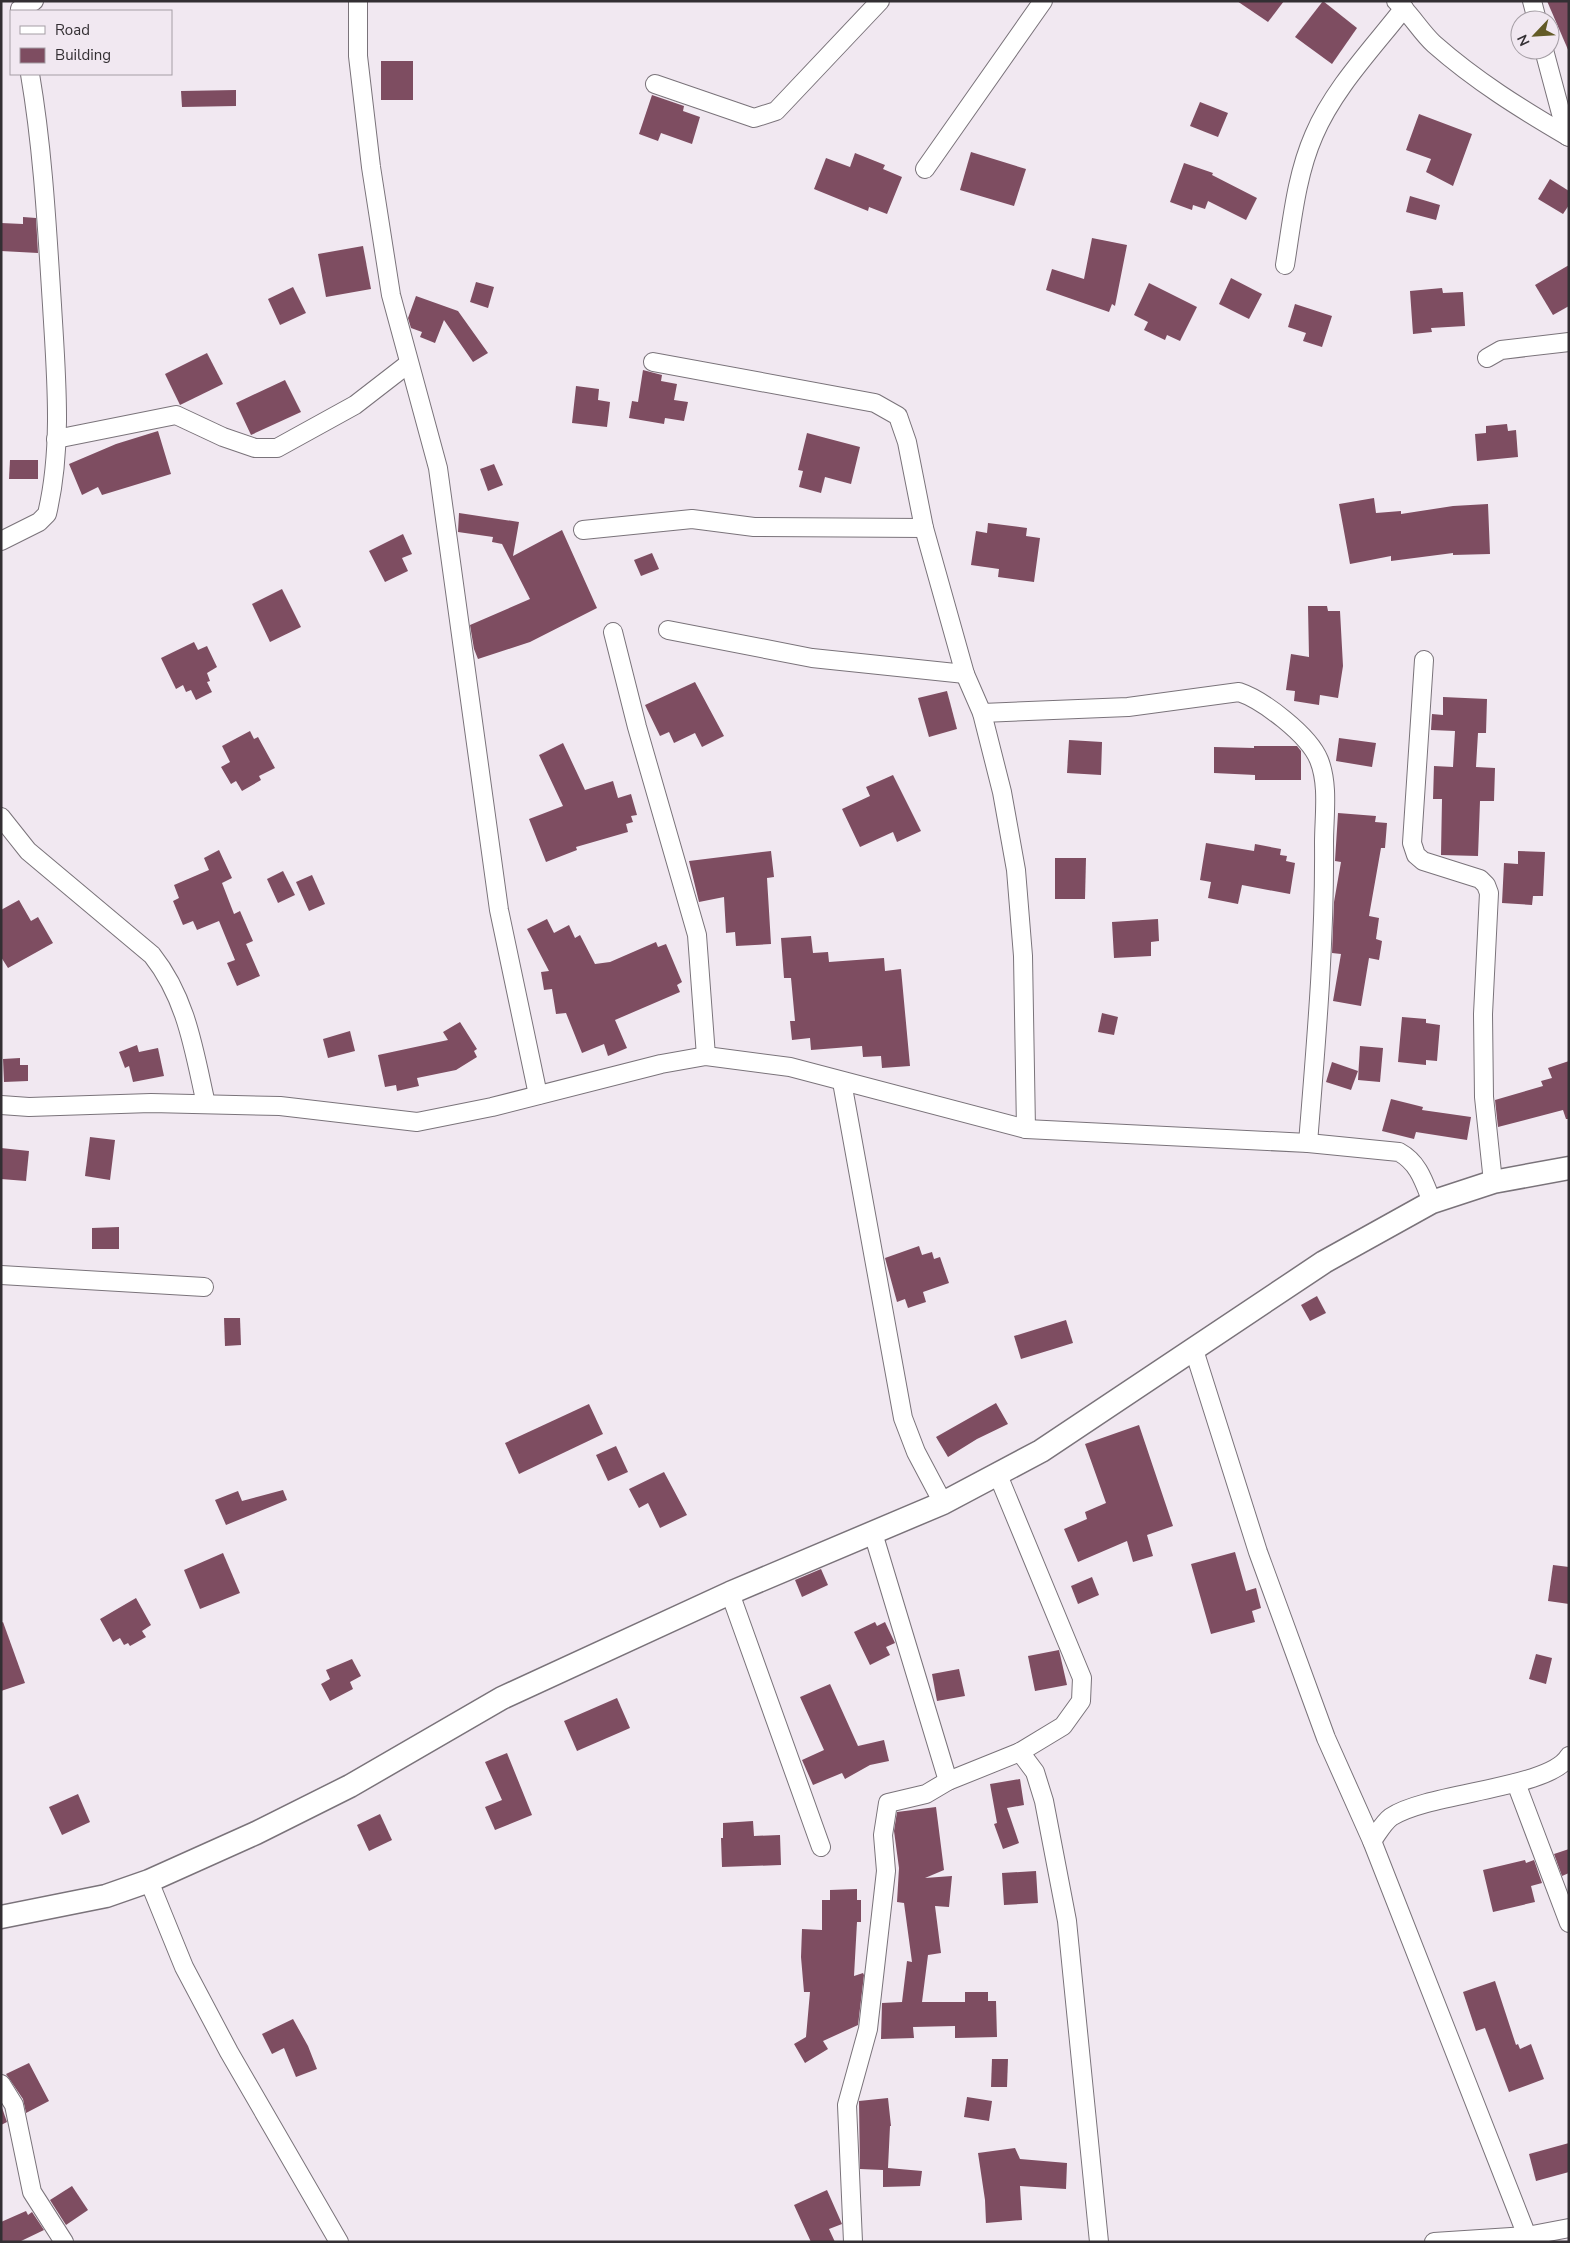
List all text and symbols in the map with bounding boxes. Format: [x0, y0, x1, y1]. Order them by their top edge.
legend [10, 10, 172, 75]
north arrow [1510, 10, 1560, 60]
text: Road [55, 20, 90, 40]
text: N [1513, 32, 1534, 49]
text: Building [55, 45, 111, 65]

